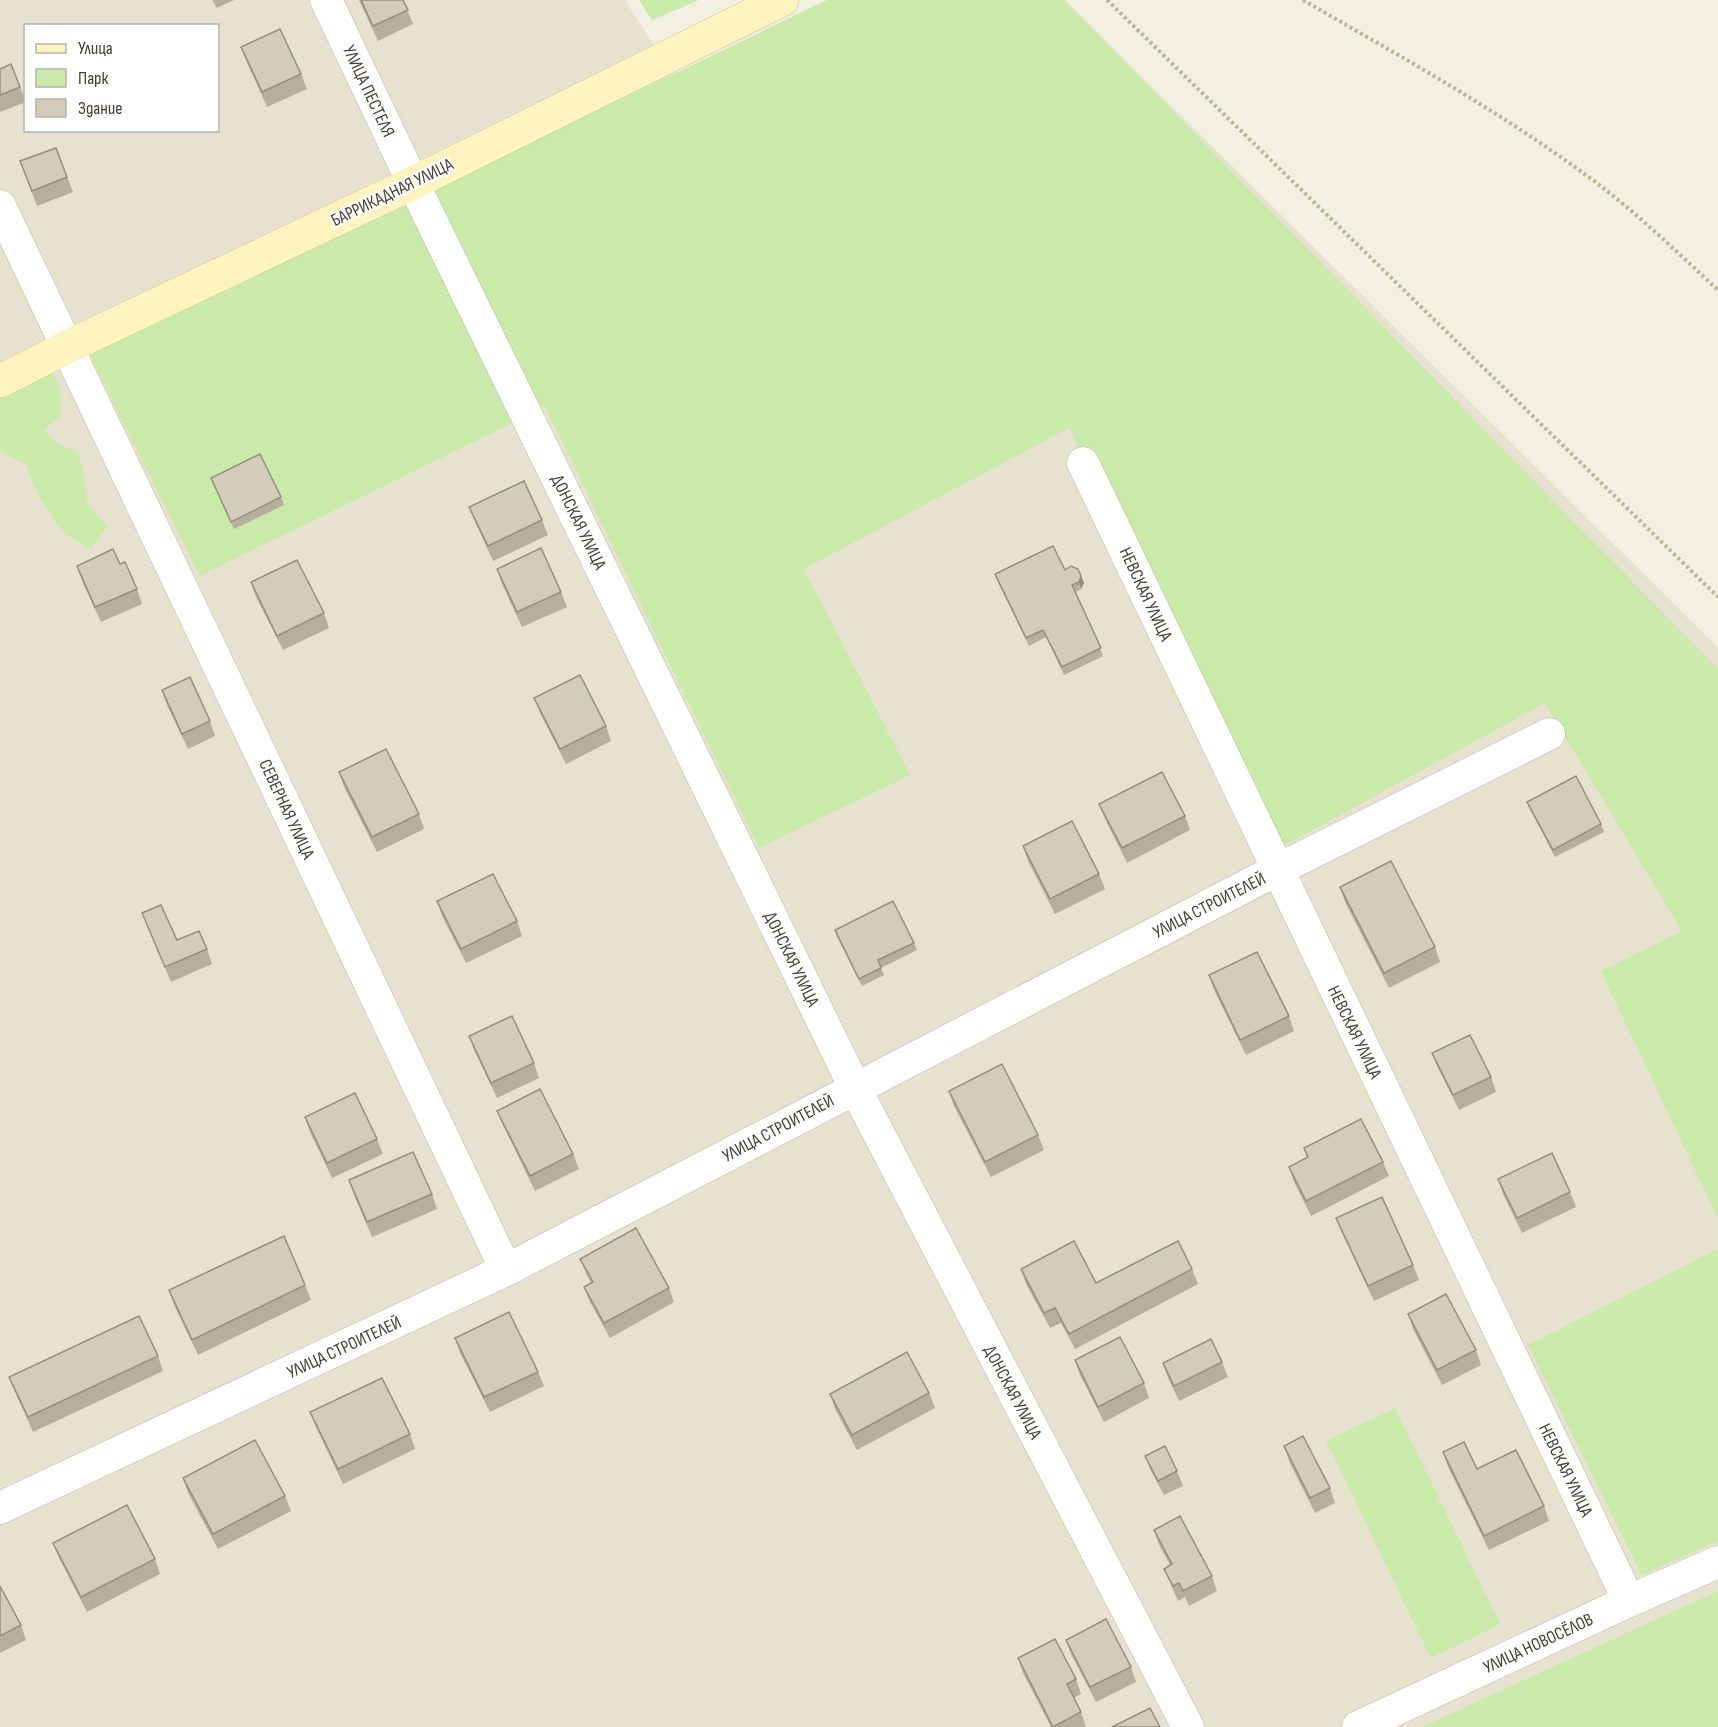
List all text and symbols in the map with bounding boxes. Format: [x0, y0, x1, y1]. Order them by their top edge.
legend [24, 24, 219, 132]
text: Улица [78, 38, 113, 59]
street label: УЛИЦА ПЕСТЕЛЯ [338, 42, 399, 140]
text: Парк [78, 68, 109, 89]
text: Здание [78, 98, 123, 119]
street label: БАРРИКАДНАЯ УЛИЦА [328, 154, 457, 231]
street label: ДОНСКАЯ УЛИЦА [547, 471, 611, 573]
street label: НЕВСКАЯ УЛИЦА [1115, 544, 1177, 645]
street label: СЕВЕРНАЯ УЛИЦА [254, 756, 319, 863]
street label: УЛИЦА СТРОИТЕЛЕЙ [1149, 868, 1269, 943]
street label: ДОНСКАЯ УЛИЦА [760, 908, 824, 1010]
street label: НЕВСКАЯ УЛИЦА [1323, 982, 1386, 1082]
street label: УЛИЦА СТРОИТЕЛЕЙ [719, 1090, 838, 1167]
street label: УЛИЦА СТРОИТЕЛЕЙ [284, 1312, 405, 1383]
street label: ДОНСКАЯ УЛИЦА [979, 1342, 1046, 1443]
street label: НЕВСКАЯ УЛИЦА [1534, 1420, 1597, 1520]
street label: УЛИЦА НОВОСЁЛОВ [1480, 1609, 1596, 1678]

